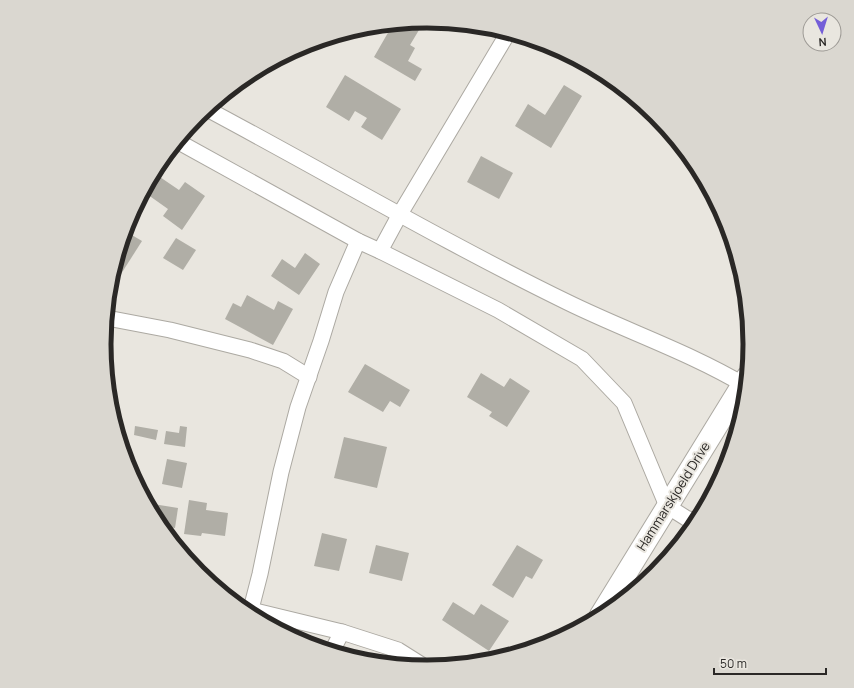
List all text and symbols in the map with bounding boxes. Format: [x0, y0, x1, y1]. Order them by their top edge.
north arrow [802, 12, 842, 52]
text: N [818, 35, 827, 50]
street label: Hammarskjoeld Drive [632, 438, 714, 554]
scale bar [714, 650, 826, 676]
text: 50 m [720, 655, 747, 672]

